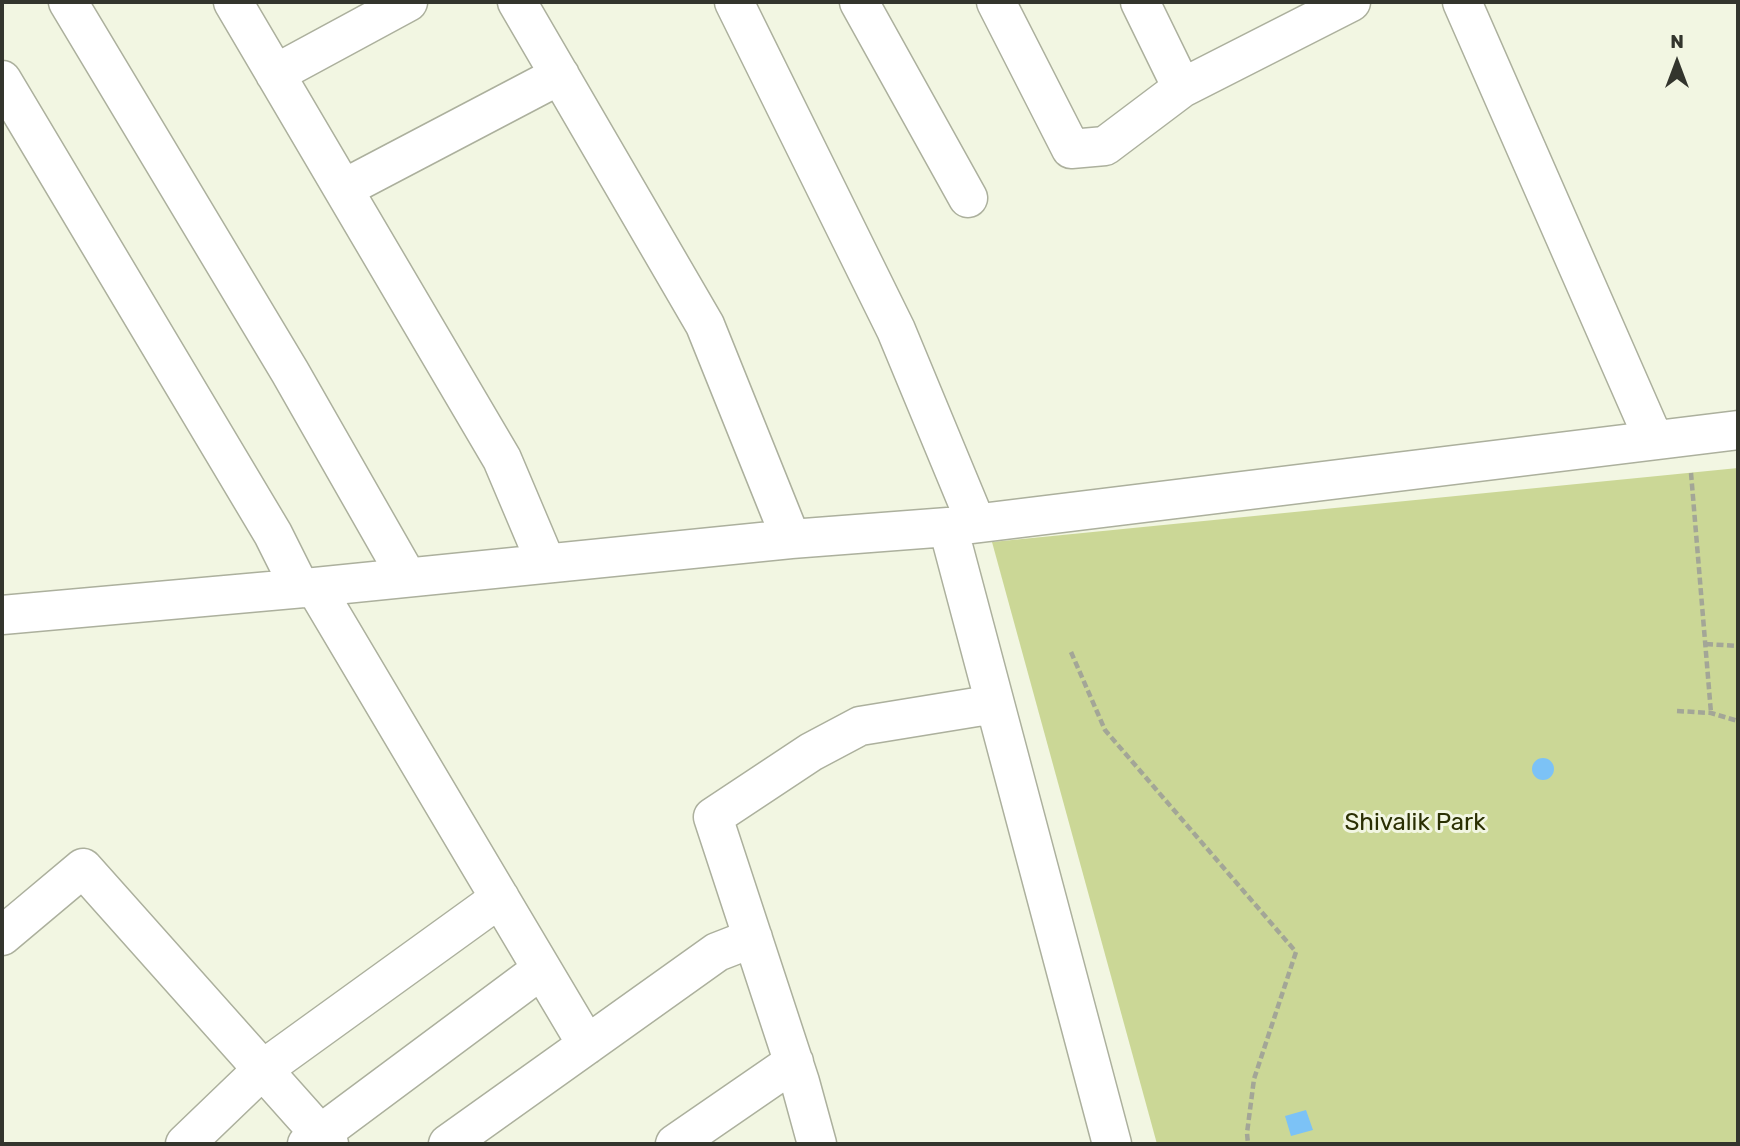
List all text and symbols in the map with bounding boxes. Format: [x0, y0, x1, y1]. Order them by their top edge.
north arrow [1642, 28, 1712, 98]
text: N [1670, 30, 1684, 53]
park label: Shivalik Park [1344, 809, 1486, 837]

